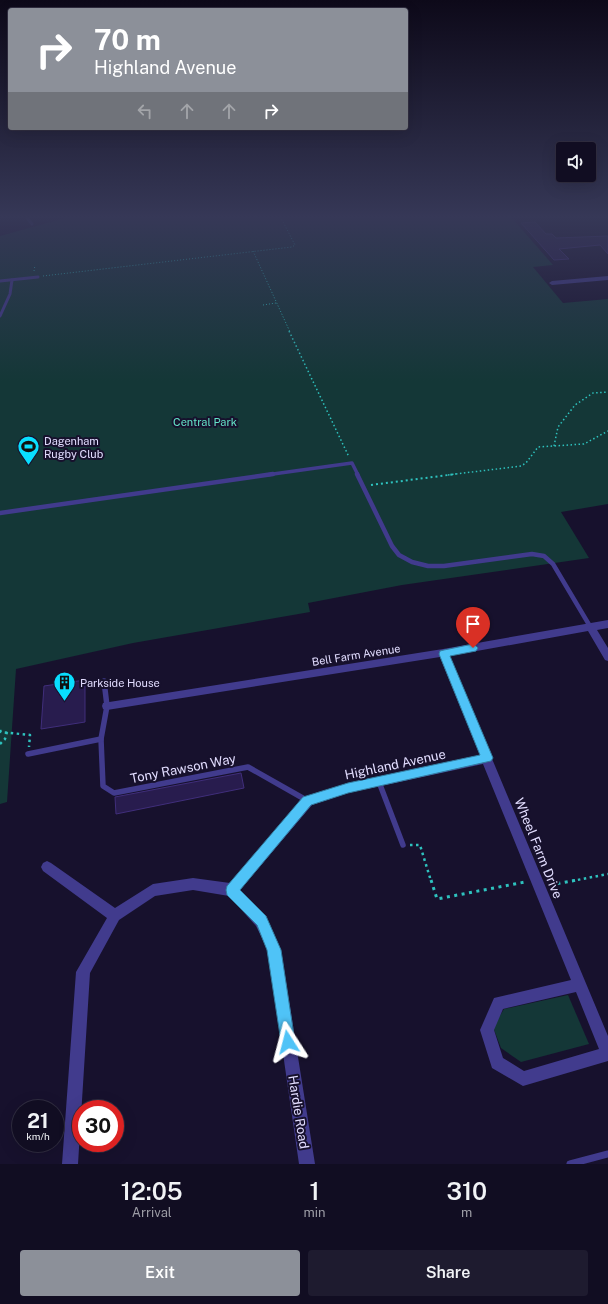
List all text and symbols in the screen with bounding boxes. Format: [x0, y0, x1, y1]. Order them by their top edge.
text: 70 m [94, 23, 161, 56]
icon: right [28, 24, 80, 76]
text: Highland Avenue [94, 57, 236, 78]
icon: left [134, 100, 156, 122]
icon: ahead [176, 100, 198, 122]
icon: ahead [218, 100, 240, 122]
icon: right [260, 100, 282, 122]
map controls [556, 142, 596, 182]
button: sound [556, 142, 596, 182]
park label: Central Park [173, 416, 237, 428]
sports icon: Dagenham Rugby Club [16, 434, 42, 467]
place label: Dagenham Rugby Club [44, 435, 104, 460]
pin [456, 607, 490, 648]
icon: arrive [462, 613, 484, 635]
street label: Bell Farm Avenue [311, 642, 401, 668]
building icon: Parkside House [51, 670, 77, 703]
place label: Parkside House [80, 677, 160, 689]
street label: Highland Avenue [343, 746, 447, 783]
street label: Tony Rawson Way [129, 751, 237, 786]
street label: Wheel Farm Drive [512, 796, 566, 901]
position arrow [267, 1021, 309, 1063]
street label: Hardie Road [285, 1074, 312, 1150]
speed limit sign: 30 [72, 1100, 124, 1152]
text: 21 [27, 1109, 49, 1133]
text: km/h [26, 1130, 50, 1142]
text: 12:05 [121, 1177, 183, 1205]
text: 1 [309, 1177, 320, 1205]
text: 310 [446, 1177, 487, 1205]
text: Arrival [132, 1205, 172, 1220]
text: min [303, 1205, 326, 1220]
text: m [461, 1205, 472, 1220]
button: Exit [20, 1250, 300, 1296]
button: Share [308, 1250, 588, 1296]

